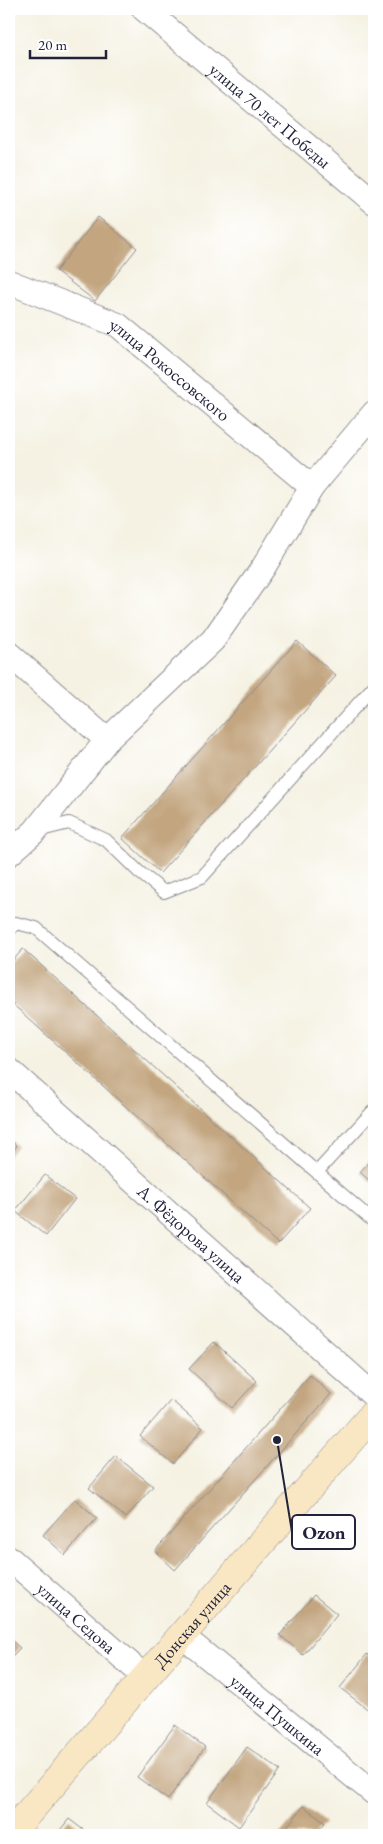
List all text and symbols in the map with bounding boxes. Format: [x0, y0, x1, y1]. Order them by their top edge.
scale bar [30, 28, 106, 60]
text: 20 m [38, 35, 67, 54]
street label: улица 70 лет Победы [205, 57, 336, 173]
street label: улица Рокоссовского [107, 312, 235, 426]
street label: А. Фёдорова улица [132, 1178, 251, 1288]
callout: Ozon [292, 1515, 355, 1549]
text: Ozon [302, 1520, 346, 1545]
street label: Донская улица [148, 1575, 236, 1672]
street label: улица Седова [32, 1577, 122, 1659]
street label: улица Пушкина [226, 1669, 330, 1760]

